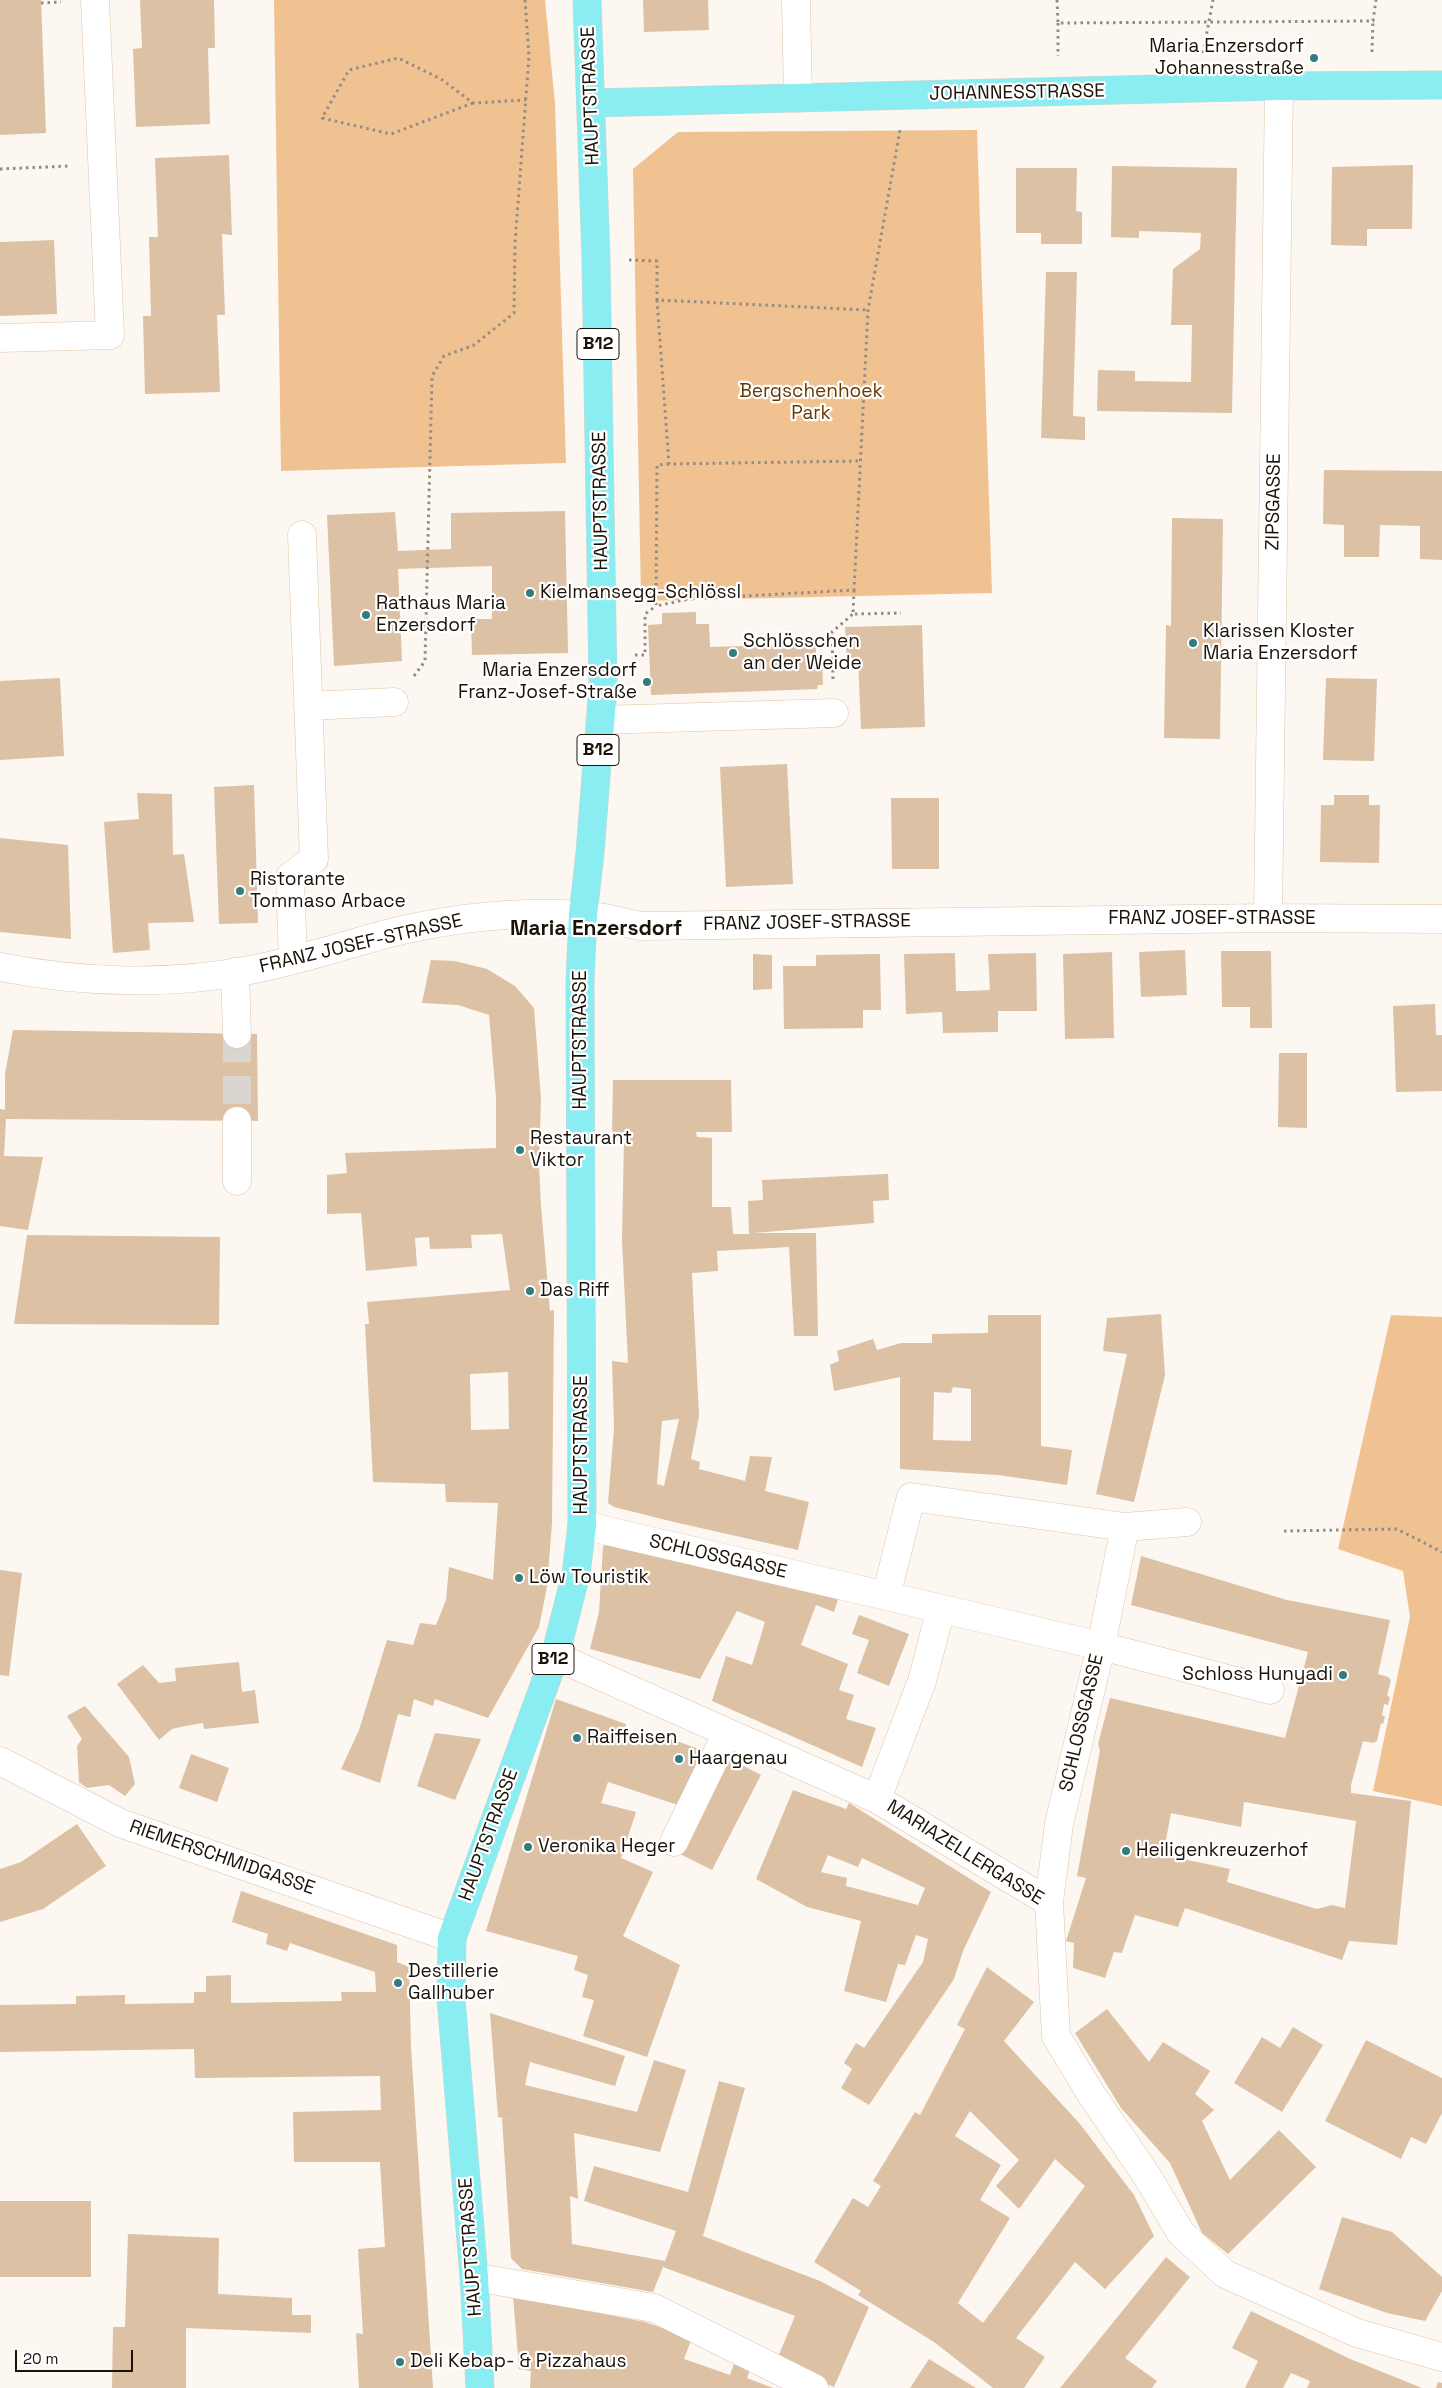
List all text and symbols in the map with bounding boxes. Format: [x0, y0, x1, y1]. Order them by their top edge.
street label: HAUPTSTRASSE [577, 26, 605, 166]
place label: Maria Enzersdorf Johannesstraße [1149, 36, 1304, 80]
marker: Maria Enzersdorf Johannesstraße [1308, 52, 1320, 64]
street label: JOHANNESSTRASSE [929, 80, 1105, 106]
road number: B12 [577, 328, 619, 359]
park label: Bergschenhoek Park [739, 381, 883, 425]
street label: HAUPTSTRASSE [588, 431, 614, 571]
street label: ZIPSGASSE [1262, 453, 1286, 551]
place label: Kielmansegg-Schlössl [540, 582, 741, 604]
marker: Kielmansegg-Schlössl [524, 587, 536, 599]
place label: Rathaus Maria Enzersdorf [376, 593, 506, 637]
marker: Rathaus Maria Enzersdorf [360, 609, 372, 621]
place label: Klarissen Kloster Maria Enzersdorf [1203, 621, 1358, 665]
place label: Schlösschen an der Weide [743, 631, 862, 675]
marker: Klarissen Kloster Maria Enzersdorf [1187, 637, 1199, 649]
marker: Schlösschen an der Weide [727, 647, 739, 659]
place label: Maria Enzersdorf Franz-Josef-Straße [458, 660, 637, 704]
marker: Maria Enzersdorf Franz-Josef-Straße [641, 676, 653, 688]
road number: B12 [577, 734, 619, 766]
place label: Ristorante Tommaso Arbace [250, 869, 406, 913]
marker: Ristorante Tommaso Arbace [234, 885, 246, 897]
street label: FRANZ JOSEF-STRASSE [1108, 908, 1316, 930]
street label: FRANZ JOSEF-STRASSE [257, 910, 465, 978]
street label: FRANZ JOSEF-STRASSE [703, 910, 911, 936]
district label: Maria Enzersdorf [510, 916, 682, 942]
street label: HAUPTSTRASSE [570, 970, 592, 1110]
place label: Restaurant Viktor [530, 1128, 632, 1172]
marker: Restaurant Viktor [514, 1144, 526, 1156]
place label: Das Riff [540, 1280, 609, 1302]
marker: Das Riff [524, 1285, 536, 1297]
street label: HAUPTSTRASSE [571, 1375, 593, 1515]
street label: SCHLOSSGASSE [647, 1530, 789, 1584]
place label: Löw Touristik [529, 1567, 649, 1589]
marker: Löw Touristik [513, 1572, 525, 1584]
road number: B12 [532, 1644, 574, 1675]
street label: SCHLOSSGASSE [1055, 1652, 1109, 1794]
place label: Schloss Hunyadi [1182, 1664, 1333, 1686]
marker: Schloss Hunyadi [1337, 1669, 1349, 1681]
place label: Raiffeisen [587, 1727, 677, 1749]
marker: Raiffeisen [571, 1732, 583, 1744]
place label: Haargenau [689, 1748, 788, 1770]
marker: Haargenau [673, 1753, 685, 1765]
street label: HAUPTSTRASSE [454, 1766, 524, 1904]
street label: MARIAZELLERGASSE [882, 1795, 1048, 1911]
street label: RIEMERSCHMIDGASSE [126, 1815, 318, 1901]
place label: Veronika Heger [538, 1836, 675, 1858]
place label: Heiligenkreuzerhof [1136, 1840, 1308, 1862]
marker: Veronika Heger [522, 1841, 534, 1853]
marker: Heiligenkreuzerhof [1120, 1845, 1132, 1857]
place label: Destillerie Gallhuber [408, 1961, 499, 2005]
marker: Destillerie Gallhuber [392, 1977, 404, 1989]
street label: HAUPTSTRASSE [455, 2177, 487, 2317]
scale bar [18, 2340, 135, 2372]
text: 20 m [23, 2349, 58, 2368]
place label: Deli Kebap- & Pizzahaus [410, 2351, 626, 2373]
marker: Deli Kebap- & Pizzahaus [394, 2356, 406, 2368]

